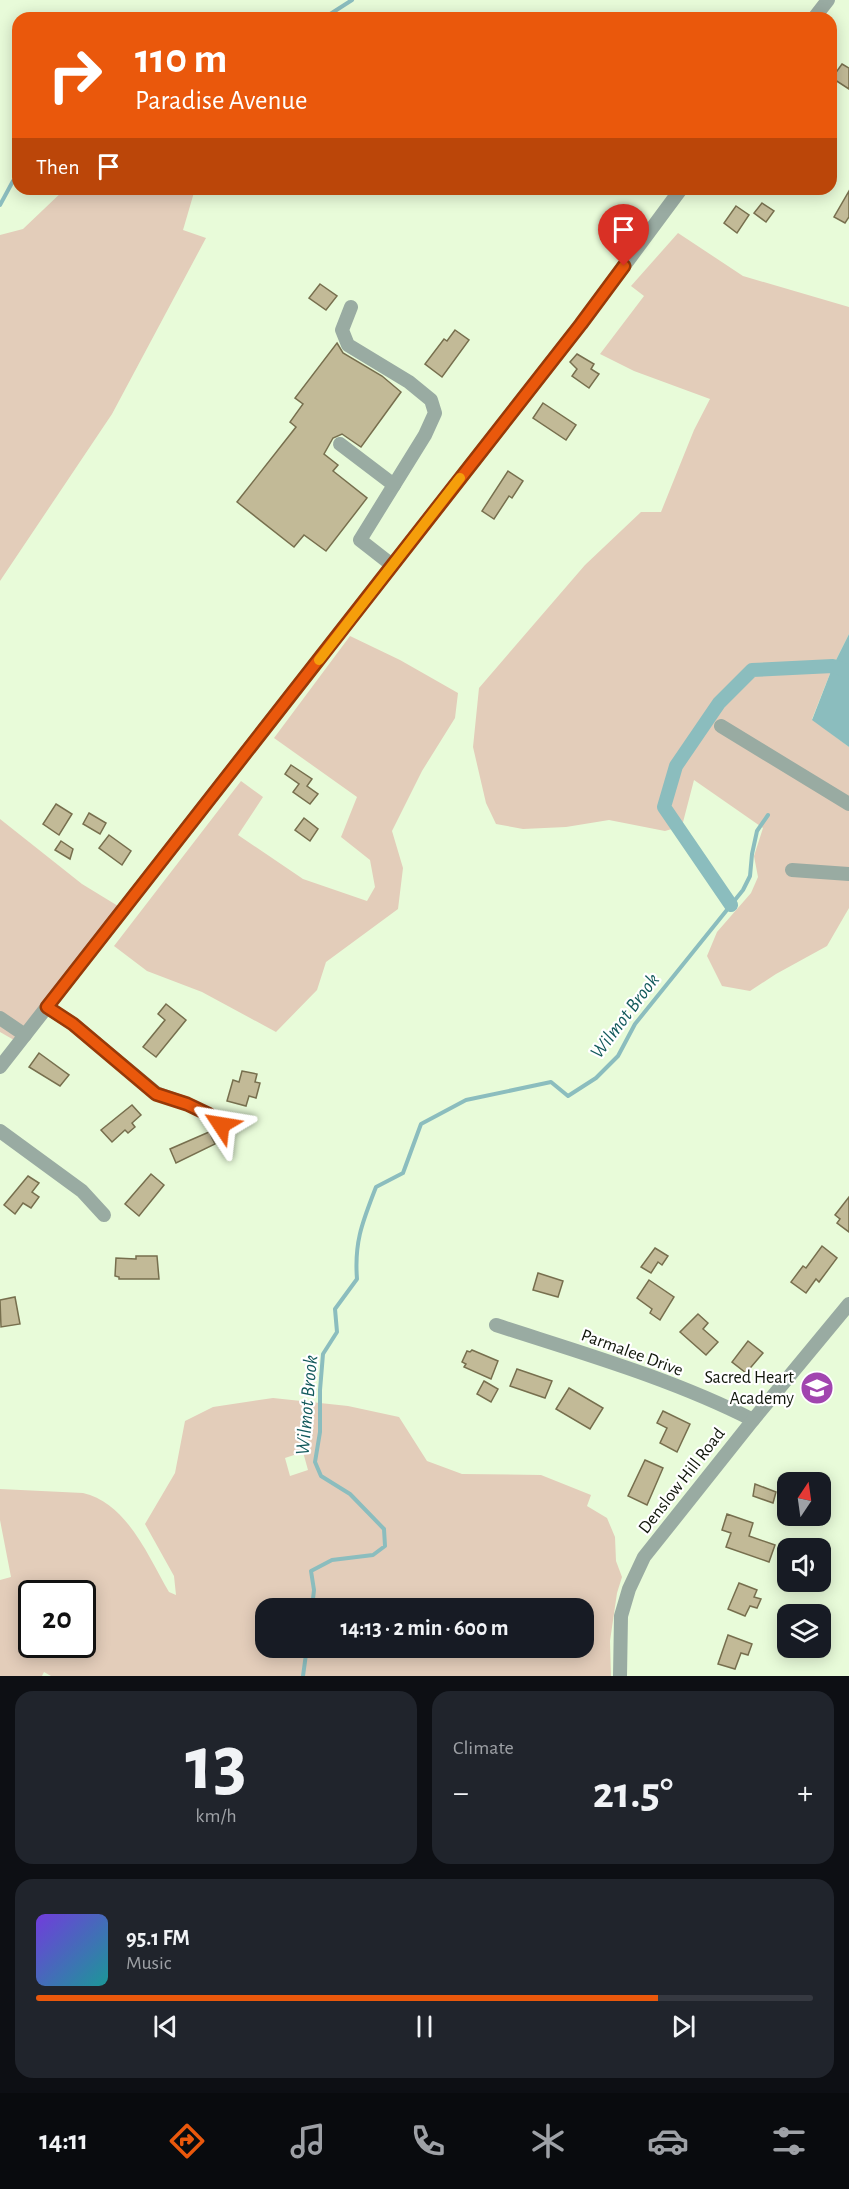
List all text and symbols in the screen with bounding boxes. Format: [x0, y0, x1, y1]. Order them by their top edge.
icon: right [36, 36, 114, 114]
text: 110 m [135, 38, 227, 80]
text: Paradise Avenue [135, 87, 308, 114]
icon: arrive [92, 150, 125, 183]
text: Then [36, 156, 80, 178]
pin [598, 204, 649, 266]
icon: arrive [607, 213, 640, 246]
water label: Wilmot Brook [587, 970, 663, 1062]
position arrow [189, 1093, 253, 1157]
street label: Parmalee Drive [579, 1326, 685, 1380]
water label: Wilmot Brook [293, 1354, 321, 1456]
place label: Sacred Heart Academy [704, 1369, 794, 1408]
school or university icon: Sacred Heart Academy [799, 1370, 835, 1406]
street label: Denslow Hill Road [635, 1425, 729, 1537]
north arrow [777, 1472, 831, 1526]
map controls [777, 1472, 831, 1658]
button: sound [777, 1538, 831, 1592]
speed limit sign: 20 [18, 1580, 96, 1658]
button: layers [777, 1604, 831, 1658]
text: 14:13 · 2 min · 600 m [340, 1617, 509, 1639]
text: 13 [185, 1726, 247, 1804]
text: Climate [453, 1738, 514, 1758]
text: 21.5° [593, 1771, 673, 1816]
text: − [453, 1777, 469, 1810]
text: + [797, 1777, 813, 1810]
text: km/h [195, 1806, 237, 1826]
text: 95.1 FM [126, 1927, 190, 1949]
text: Music [126, 1953, 172, 1973]
icon: previous [149, 2010, 182, 2043]
icon: pause [408, 2010, 441, 2043]
icon: next [667, 2010, 700, 2043]
icon: directions [166, 2120, 208, 2162]
icon: music [287, 2120, 329, 2162]
icon: phone [407, 2120, 449, 2162]
icon: climate [527, 2120, 569, 2162]
icon: car [647, 2120, 689, 2162]
icon: filters [768, 2120, 810, 2162]
text: 14:11 [39, 2127, 88, 2154]

